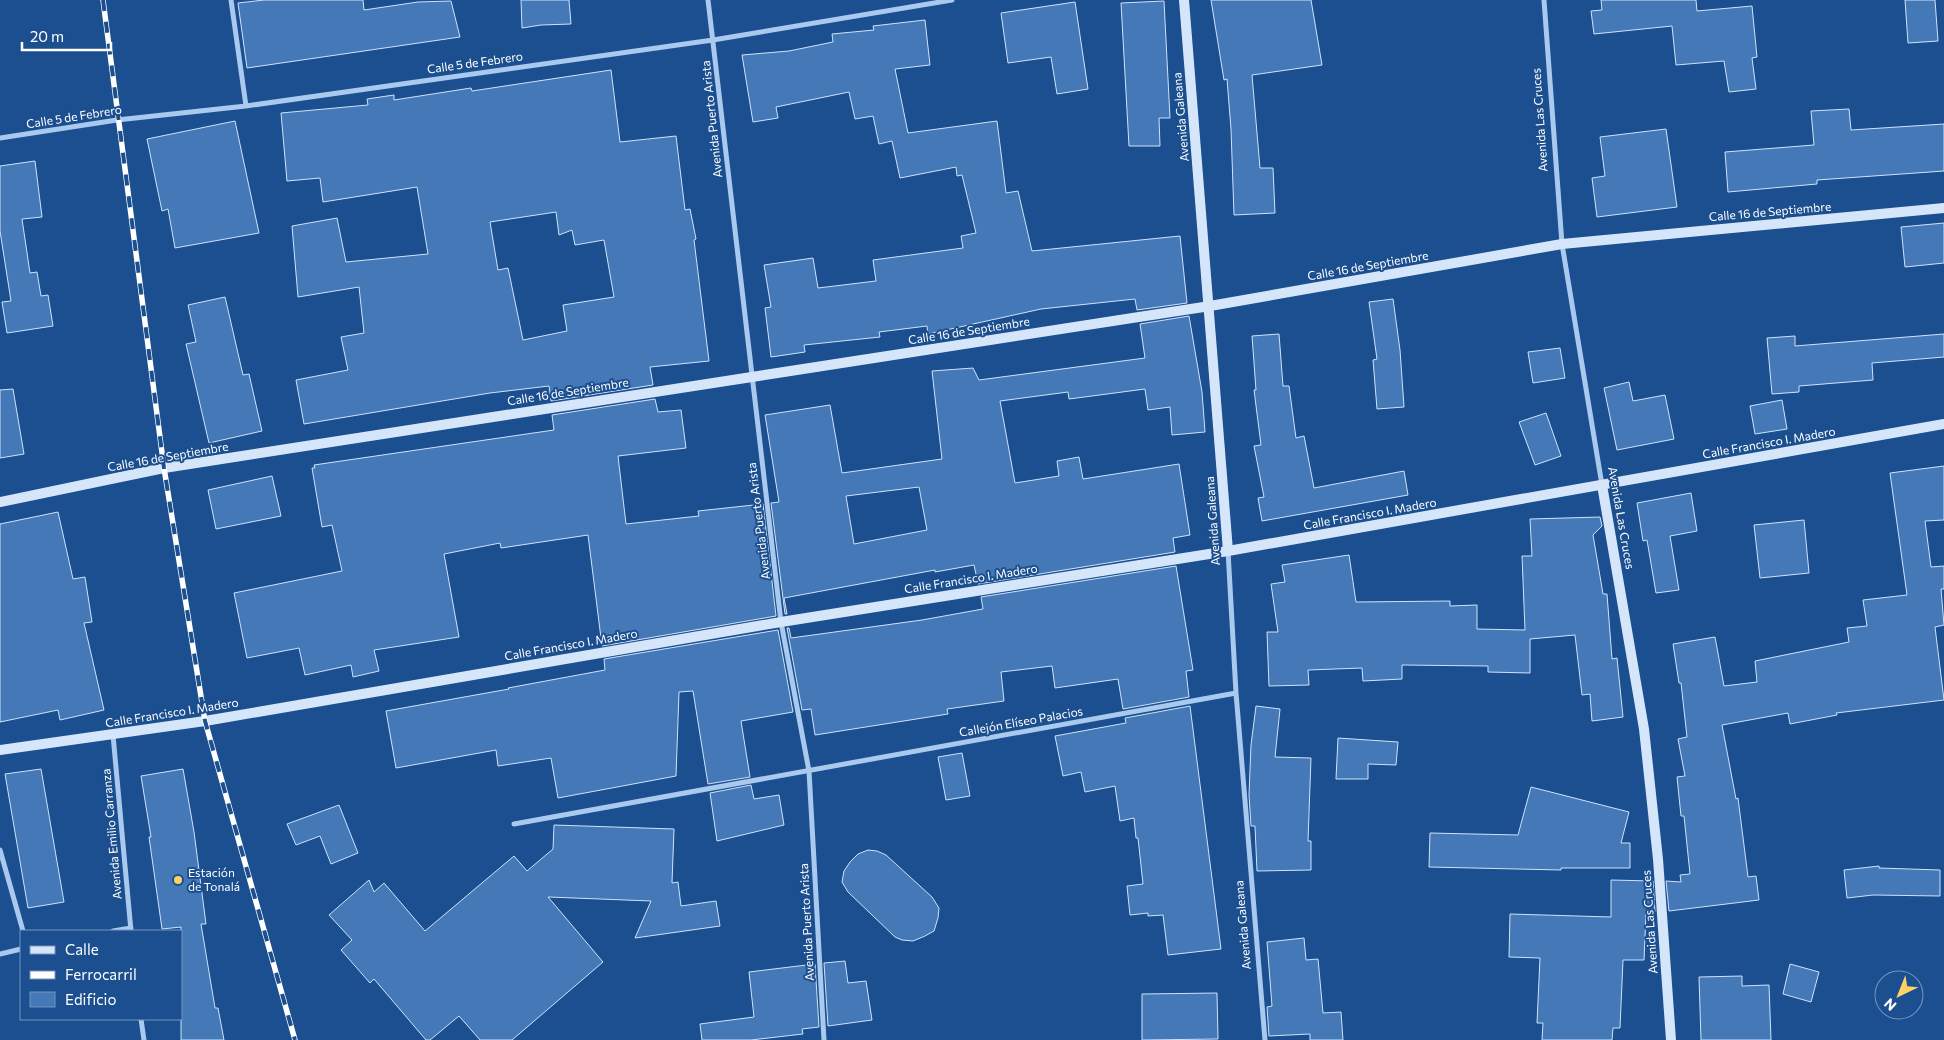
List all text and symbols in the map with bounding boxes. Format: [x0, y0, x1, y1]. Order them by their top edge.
scale bar [22, 20, 111, 52]
text: 20 m [30, 27, 64, 45]
street label: Calle 5 de Febrero [426, 48, 524, 76]
street label: Avenida Puerto Arista [698, 60, 724, 179]
street label: Avenida Las Cruces [1528, 68, 1550, 172]
street label: Avenida Galeana [1169, 72, 1191, 162]
street label: Calle 5 de Febrero [25, 102, 123, 130]
street label: Calle 16 de Septiembre [1708, 199, 1832, 223]
street label: Calle 16 de Septiembre [1306, 247, 1429, 283]
street label: Calle 16 de Septiembre [907, 314, 1031, 347]
street label: Calle 16 de Septiembre [506, 375, 630, 408]
street label: Calle Francisco I. Madero [1701, 423, 1836, 461]
street label: Calle 16 de Septiembre [106, 438, 229, 474]
street label: Avenida Puerto Arista [744, 462, 772, 581]
street label: Avenida Las Cruces [1606, 465, 1638, 570]
street label: Avenida Galeana [1202, 476, 1222, 566]
street label: Calle Francisco I. Madero [1302, 494, 1437, 532]
street label: Calle Francisco I. Madero [903, 561, 1039, 595]
street label: Calle Francisco I. Madero [503, 625, 638, 663]
street label: Calle Francisco I. Madero [104, 695, 240, 729]
street label: Callejón Elíseo Palacios [958, 703, 1084, 739]
street label: Avenida Emilio Carranza [98, 768, 124, 900]
street label: Avenida Puerto Arista [796, 863, 816, 981]
place label: Estación de Tonalá [188, 865, 240, 893]
street label: Avenida Las Cruces [1638, 870, 1660, 974]
marker: Estación de Tonalá [172, 874, 184, 886]
street label: Avenida Galeana [1231, 880, 1253, 970]
legend [20, 930, 182, 1020]
text: Calle [65, 940, 99, 958]
text: Ferrocarril [65, 965, 137, 983]
north arrow [1874, 970, 1924, 1020]
text: Edificio [65, 990, 116, 1008]
text: N [1880, 995, 1899, 1015]

